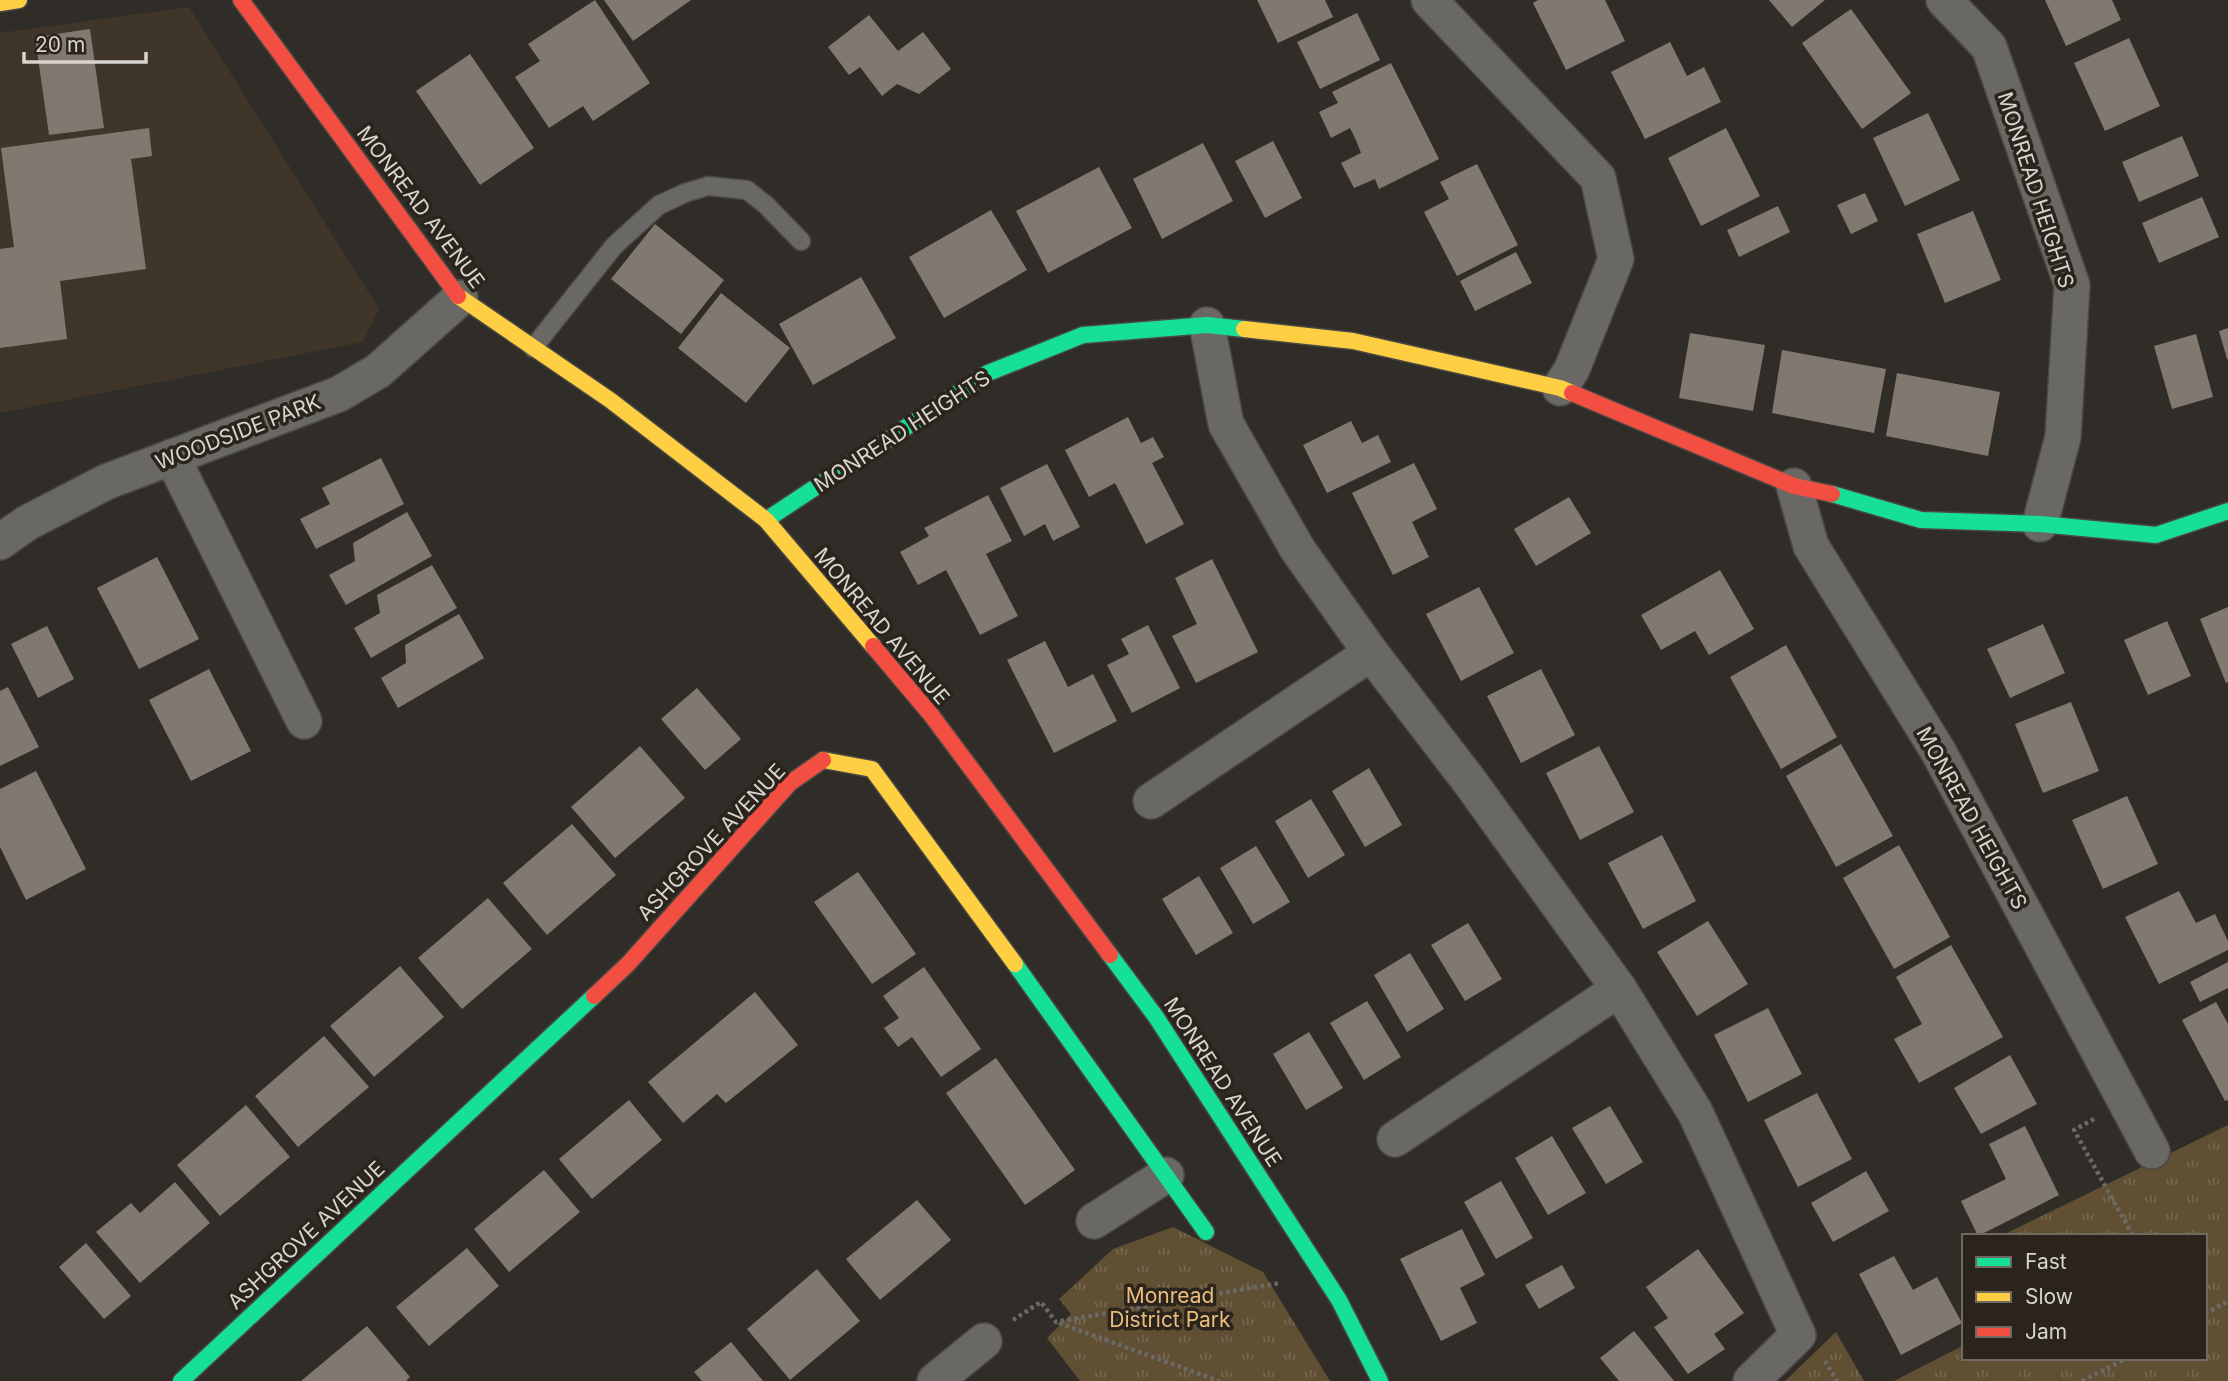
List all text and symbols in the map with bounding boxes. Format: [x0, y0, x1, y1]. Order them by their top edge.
scale bar [24, 21, 147, 65]
text: 20 m [35, 32, 85, 57]
street label: MONREAD HEIGHTS [1992, 89, 2080, 291]
street label: MONREAD AVENUE [352, 121, 490, 293]
street label: MONREAD HEIGHTS [809, 365, 995, 497]
street label: WOODSIDE PARK [152, 389, 324, 475]
street label: MONREAD AVENUE [809, 543, 955, 709]
street label: MONREAD HEIGHTS [1911, 722, 2033, 914]
street label: ASHGROVE AVENUE [632, 758, 790, 926]
street label: MONREAD AVENUE [1159, 993, 1287, 1171]
street label: ASHGROVE AVENUE [222, 1156, 390, 1314]
legend [1962, 1234, 2207, 1360]
text: Fast [2025, 1249, 2067, 1274]
park label: Monread District Park [1109, 1283, 1231, 1332]
text: Slow [2025, 1284, 2073, 1309]
text: Jam [2025, 1319, 2067, 1344]

